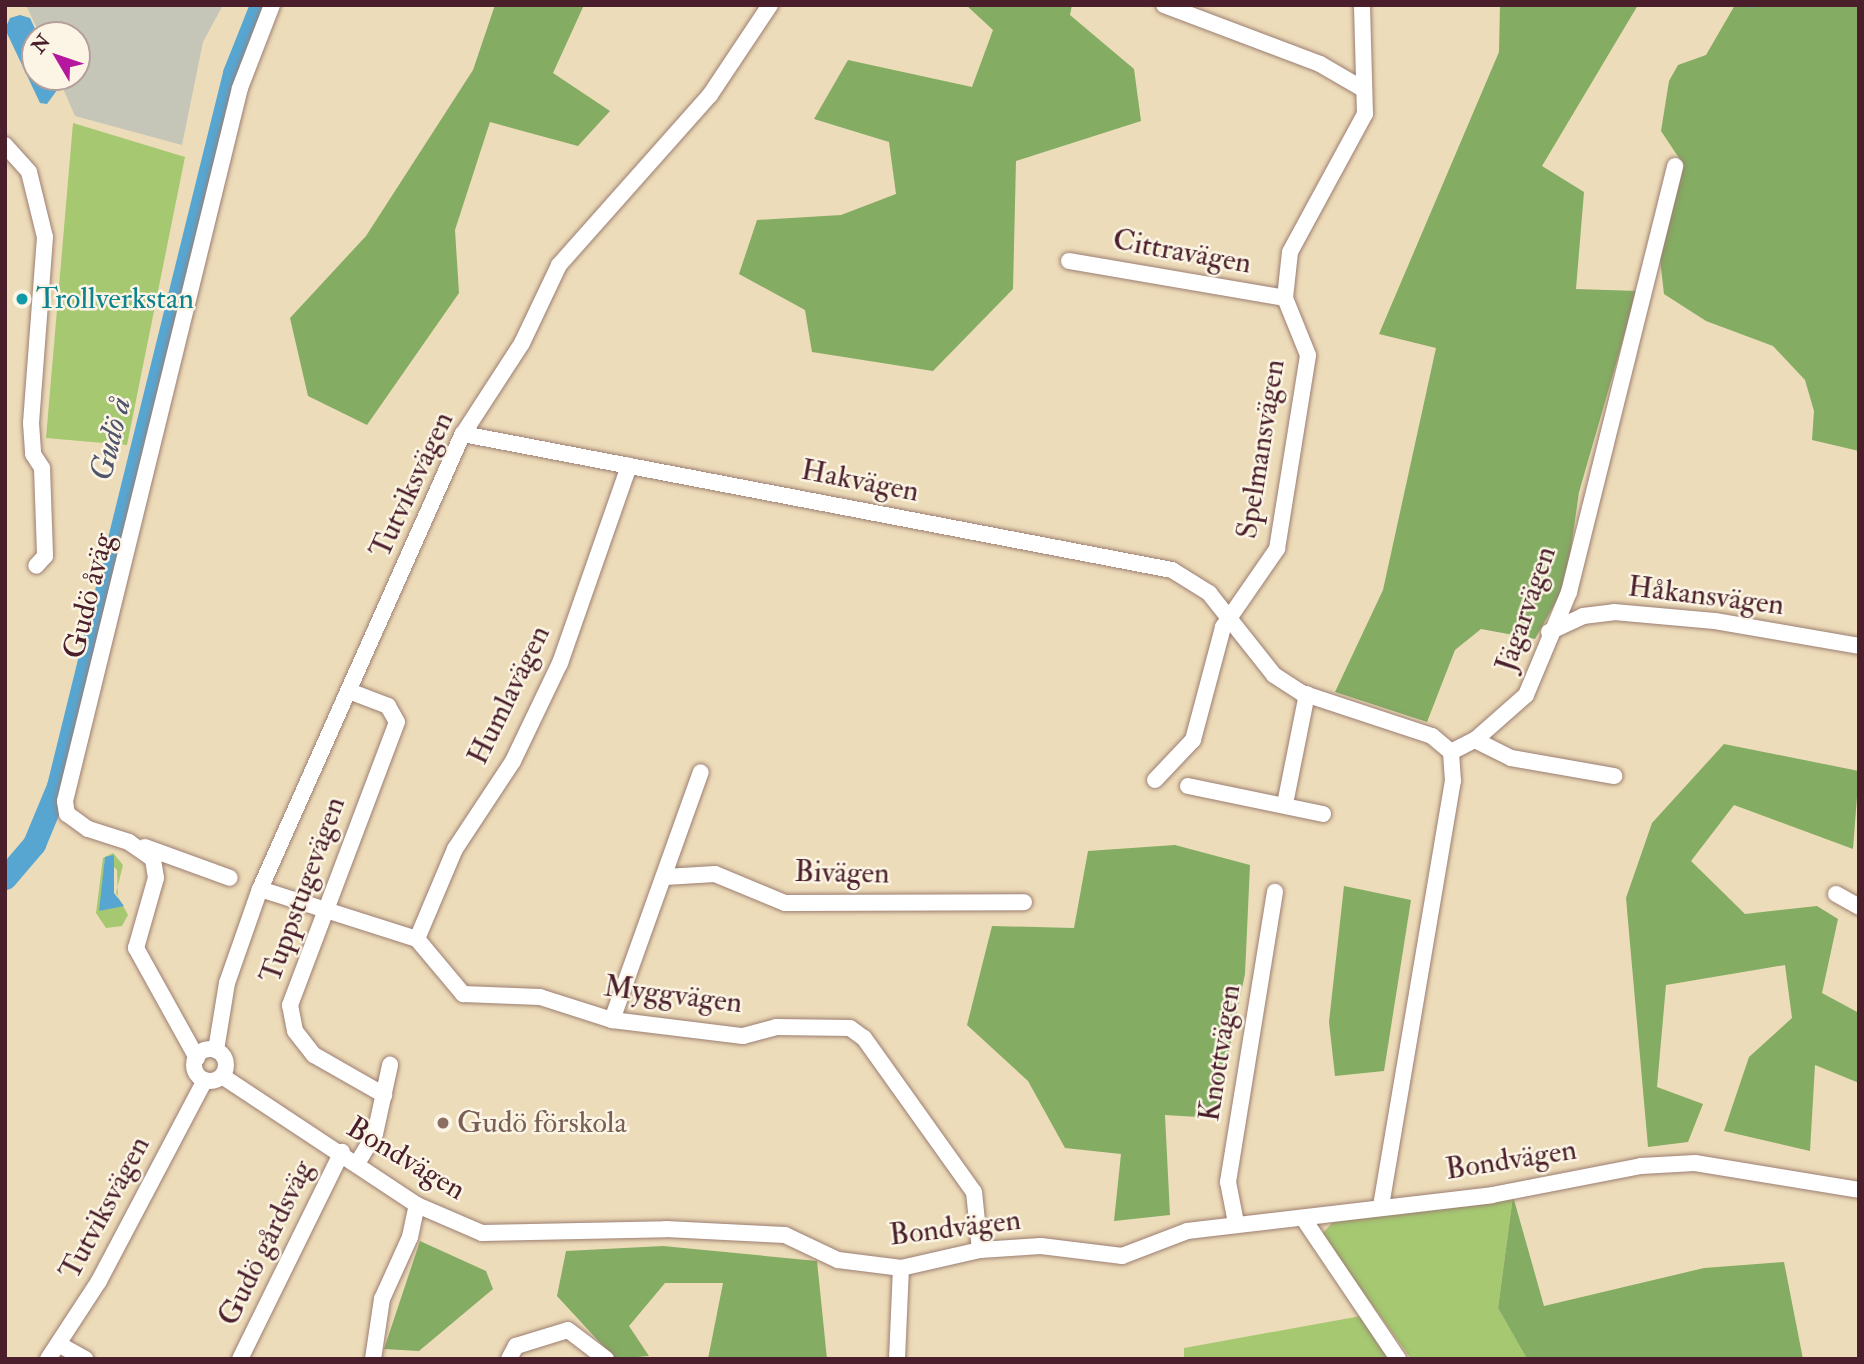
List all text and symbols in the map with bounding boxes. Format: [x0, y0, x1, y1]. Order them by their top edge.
north arrow [21, 21, 91, 91]
text: N [27, 30, 56, 58]
street label: Cittravägen [1110, 222, 1254, 282]
place label: Trollverkstan [36, 281, 194, 317]
marker: Trollverkstan [14, 291, 30, 307]
street label: Spelmansvägen [1229, 357, 1293, 541]
water label: Gudö å [82, 393, 140, 485]
street label: Tutviksvägen [362, 406, 462, 564]
street label: Hakvägen [798, 452, 922, 510]
street label: Gudö åväg [56, 530, 122, 662]
street label: Jägarvägen [1488, 542, 1564, 676]
street label: Håkansvägen [1626, 569, 1786, 623]
street label: Humlavägen [460, 619, 558, 771]
street label: Tuppstugevägen [253, 792, 353, 988]
street label: Bivägen [794, 854, 890, 892]
street label: Myggvägen [602, 969, 744, 1021]
street label: Knottvägen [1191, 982, 1249, 1124]
place label: Gudö förskola [457, 1105, 627, 1141]
street label: Bondvägen [340, 1110, 472, 1208]
marker: Gudö förskola [435, 1115, 451, 1131]
street label: Tutviksvägen [52, 1130, 158, 1286]
street label: Bondvägen [1443, 1132, 1579, 1188]
street label: Gudö gårdsväg [211, 1155, 321, 1331]
street label: Bondvägen [887, 1202, 1023, 1254]

